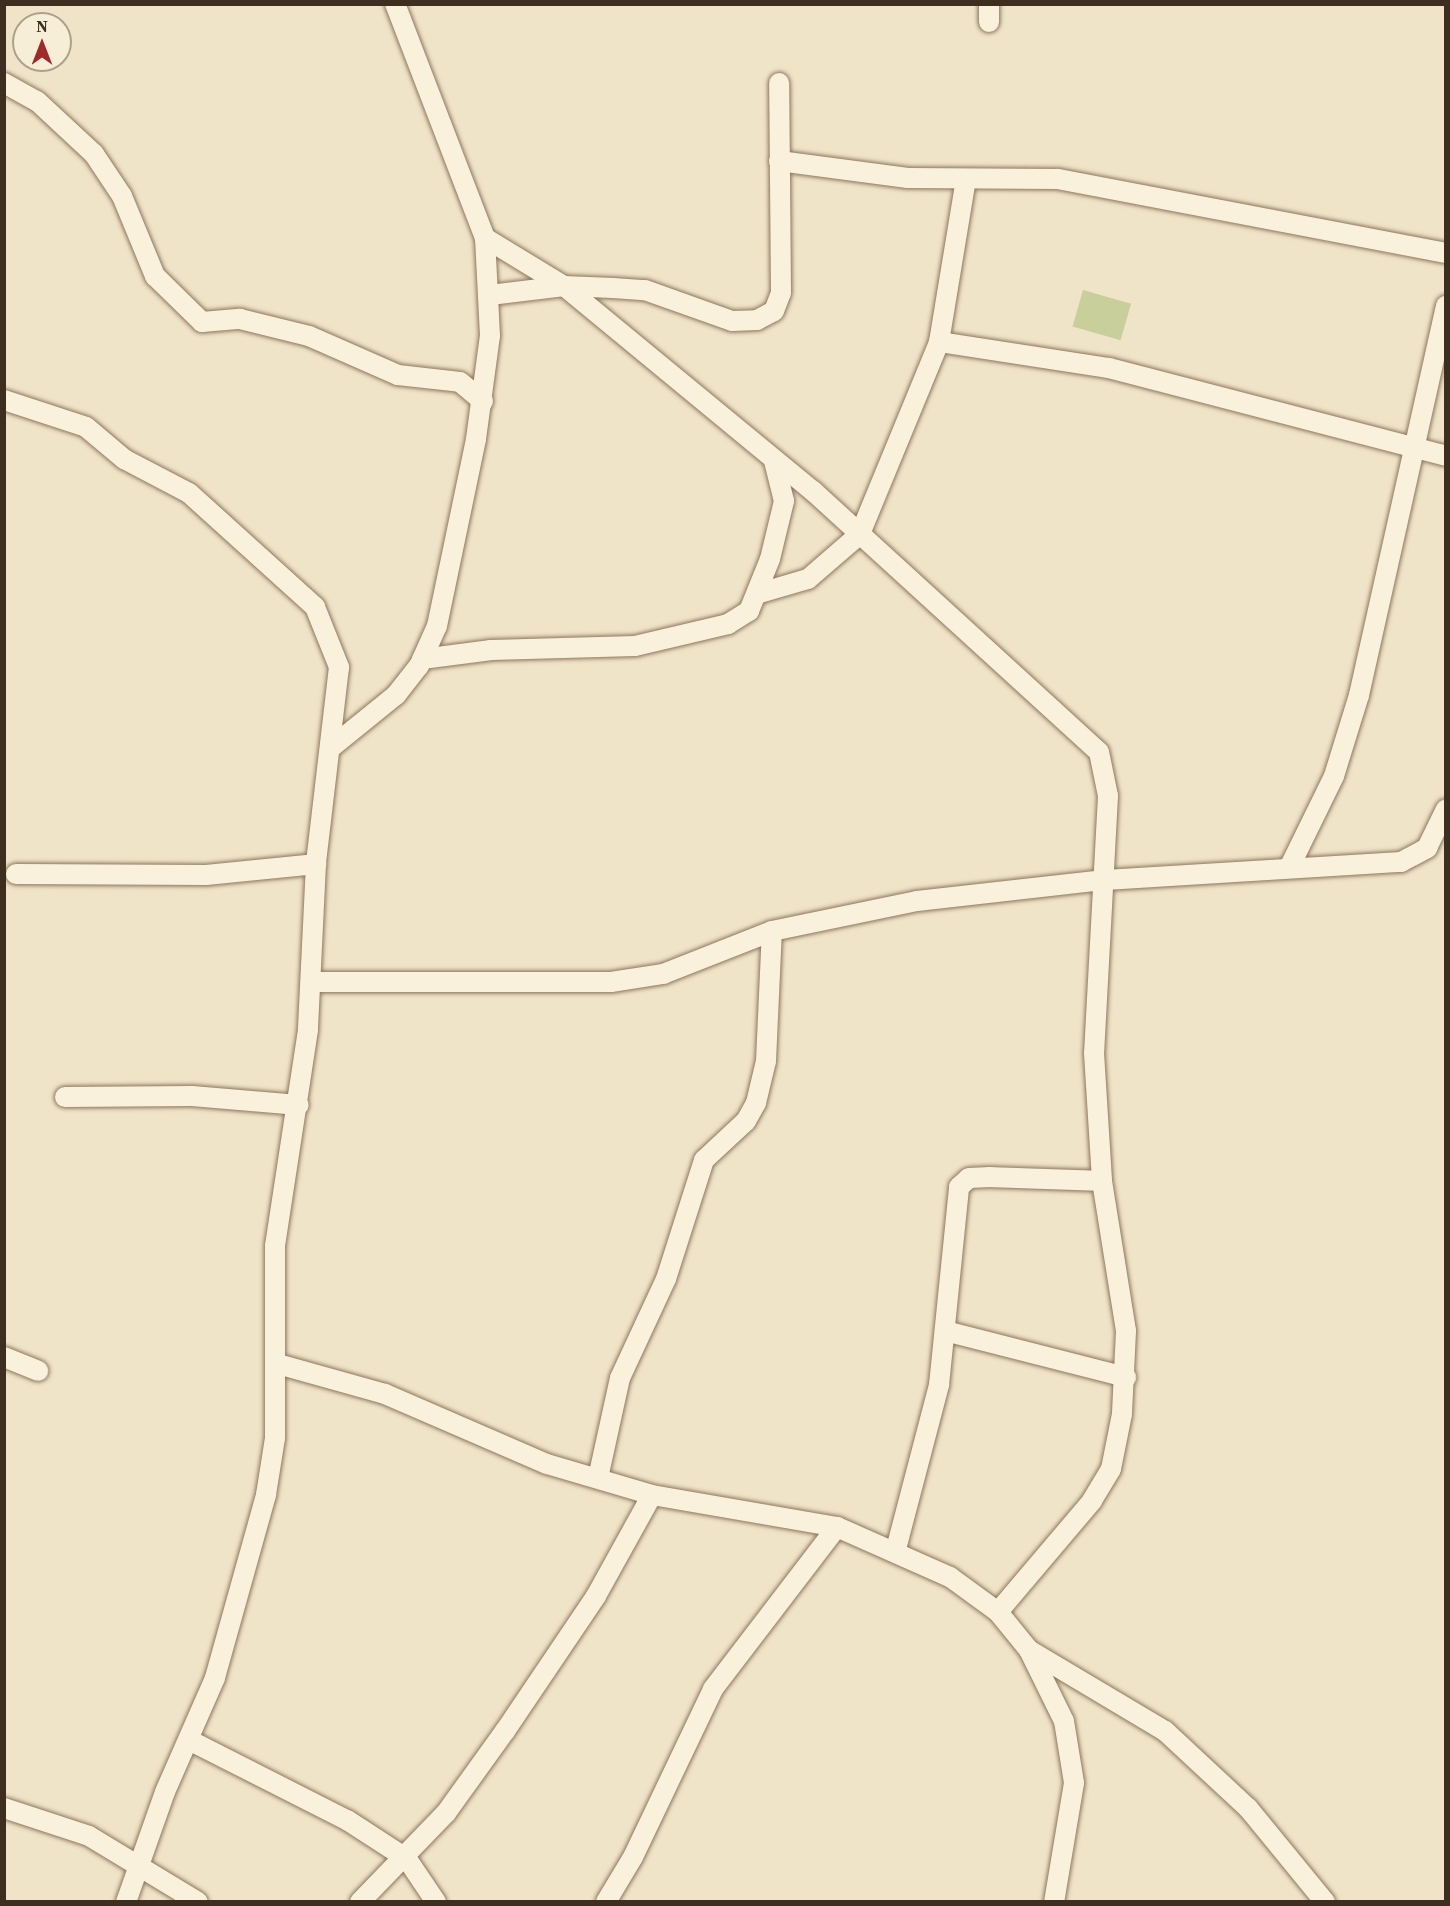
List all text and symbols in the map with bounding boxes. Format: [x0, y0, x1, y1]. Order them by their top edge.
north arrow [12, 12, 72, 72]
text: N [36, 15, 48, 37]

